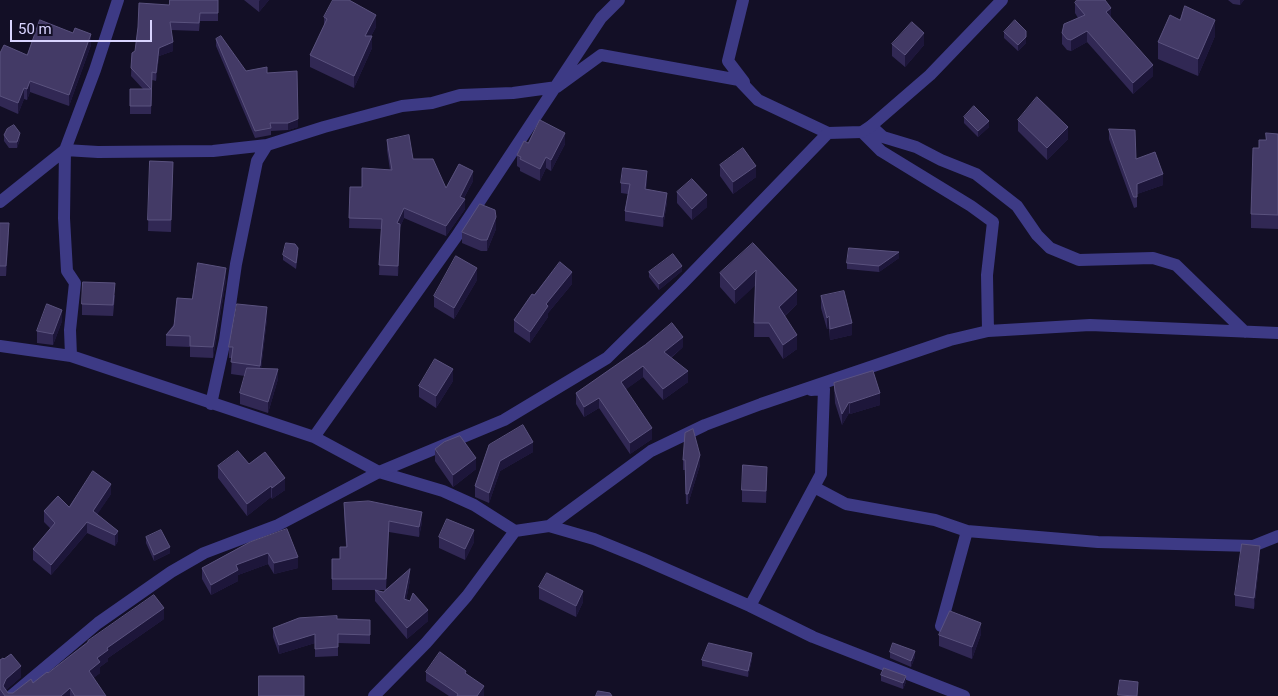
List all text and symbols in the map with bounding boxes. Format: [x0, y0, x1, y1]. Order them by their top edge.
scale bar [12, 10, 155, 42]
text: 50 m [18, 20, 52, 38]

